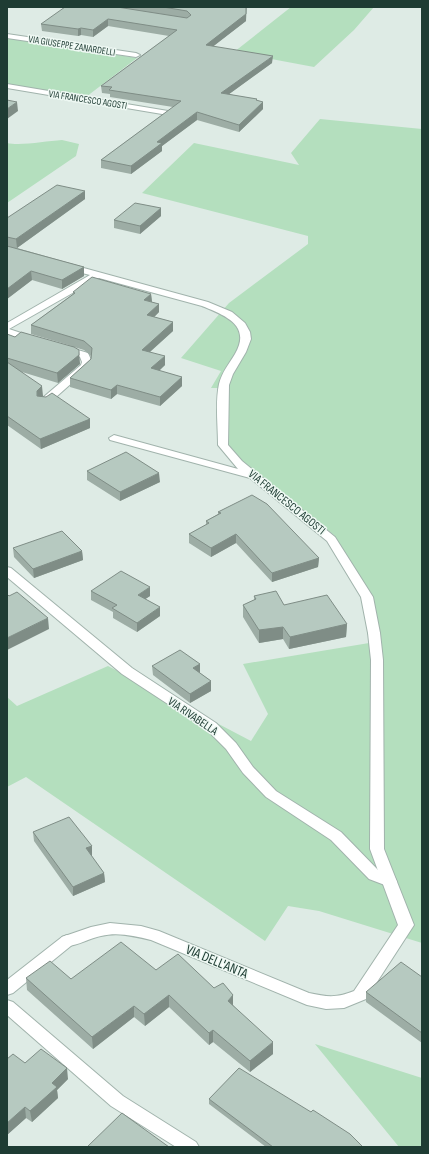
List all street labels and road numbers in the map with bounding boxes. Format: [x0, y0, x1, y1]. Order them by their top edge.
street label: VIA GIUSEPPE ZANARDELLI [28, 33, 116, 59]
street label: VIA FRANCESCO AGOSTI [48, 88, 128, 112]
street label: VIA FRANCESCO AGOSTI [245, 467, 328, 538]
street label: VIA RIVABELLA [165, 694, 221, 739]
street label: VIA DELL'ANTA [183, 941, 251, 983]

